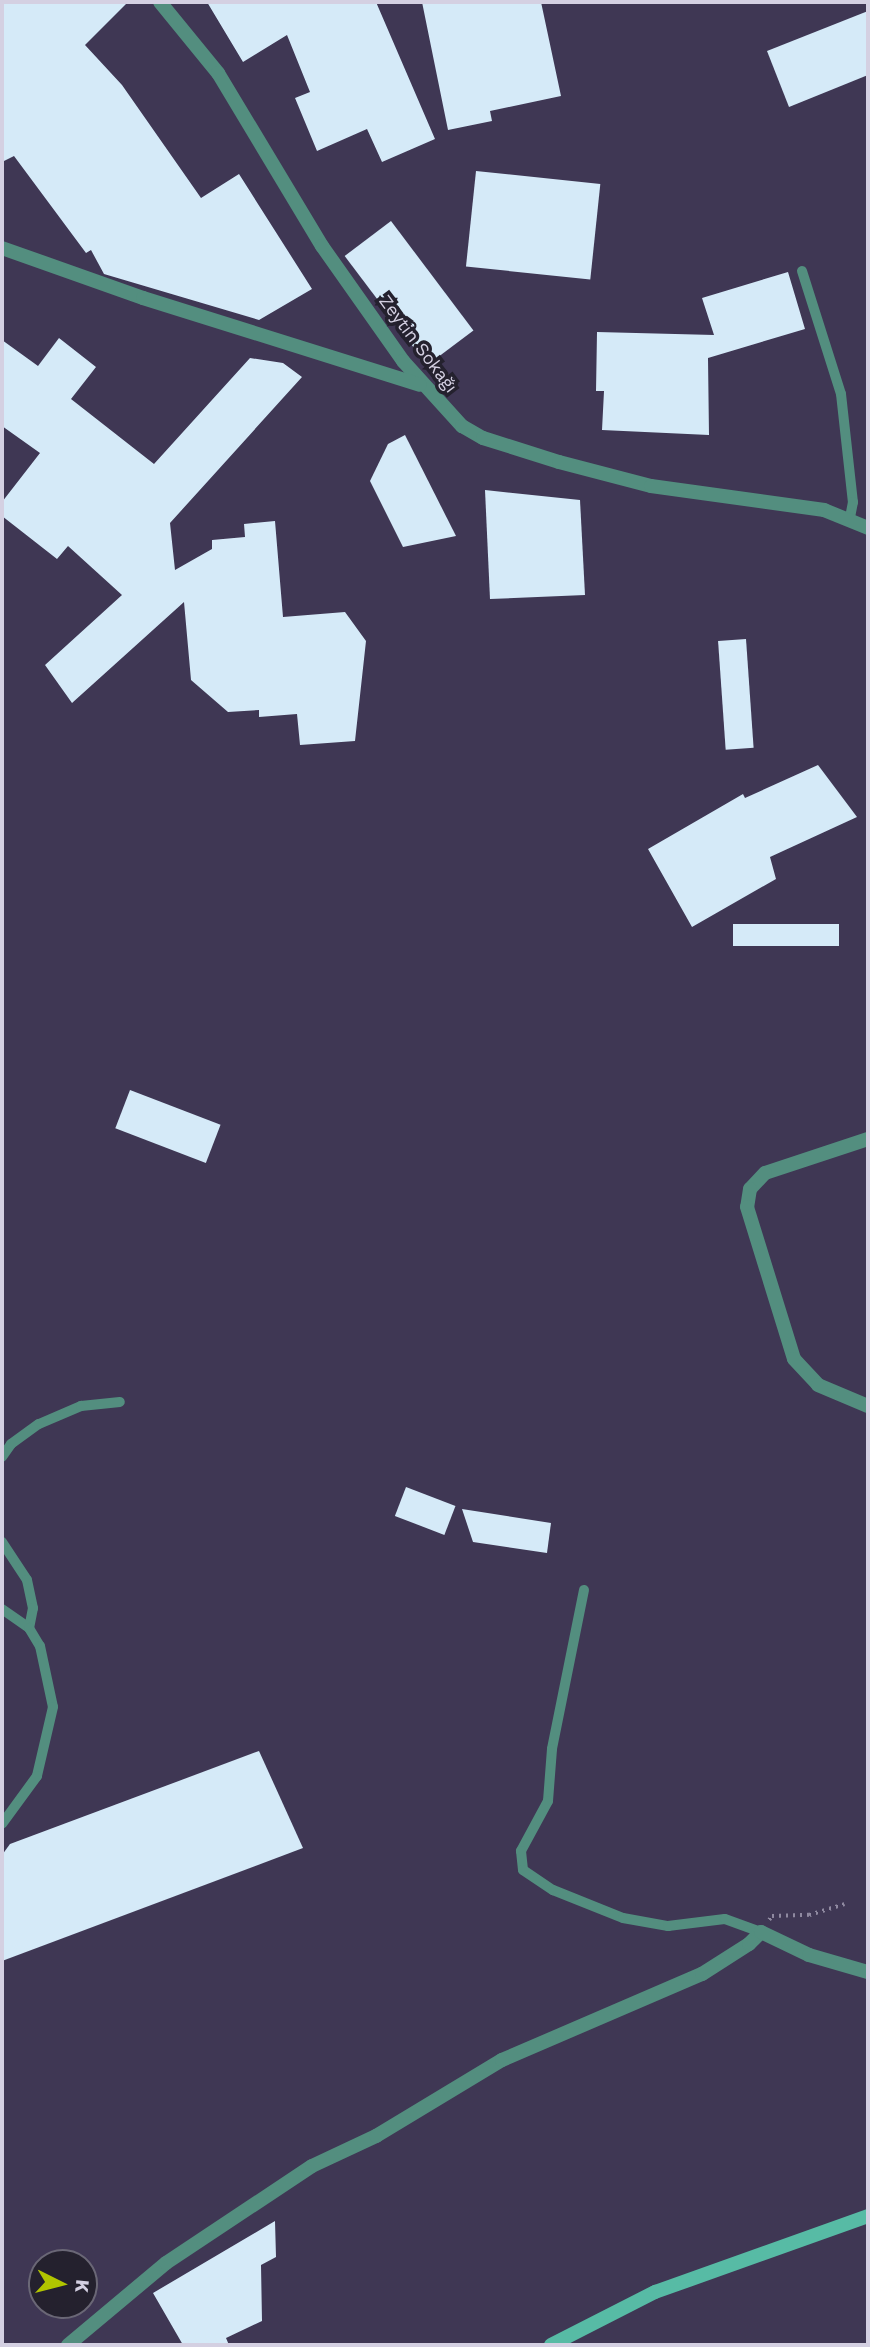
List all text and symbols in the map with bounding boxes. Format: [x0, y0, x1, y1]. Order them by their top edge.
street label: Zeytin Sokağı [374, 291, 462, 397]
north arrow [28, 2249, 98, 2319]
text: K [70, 2278, 95, 2294]

